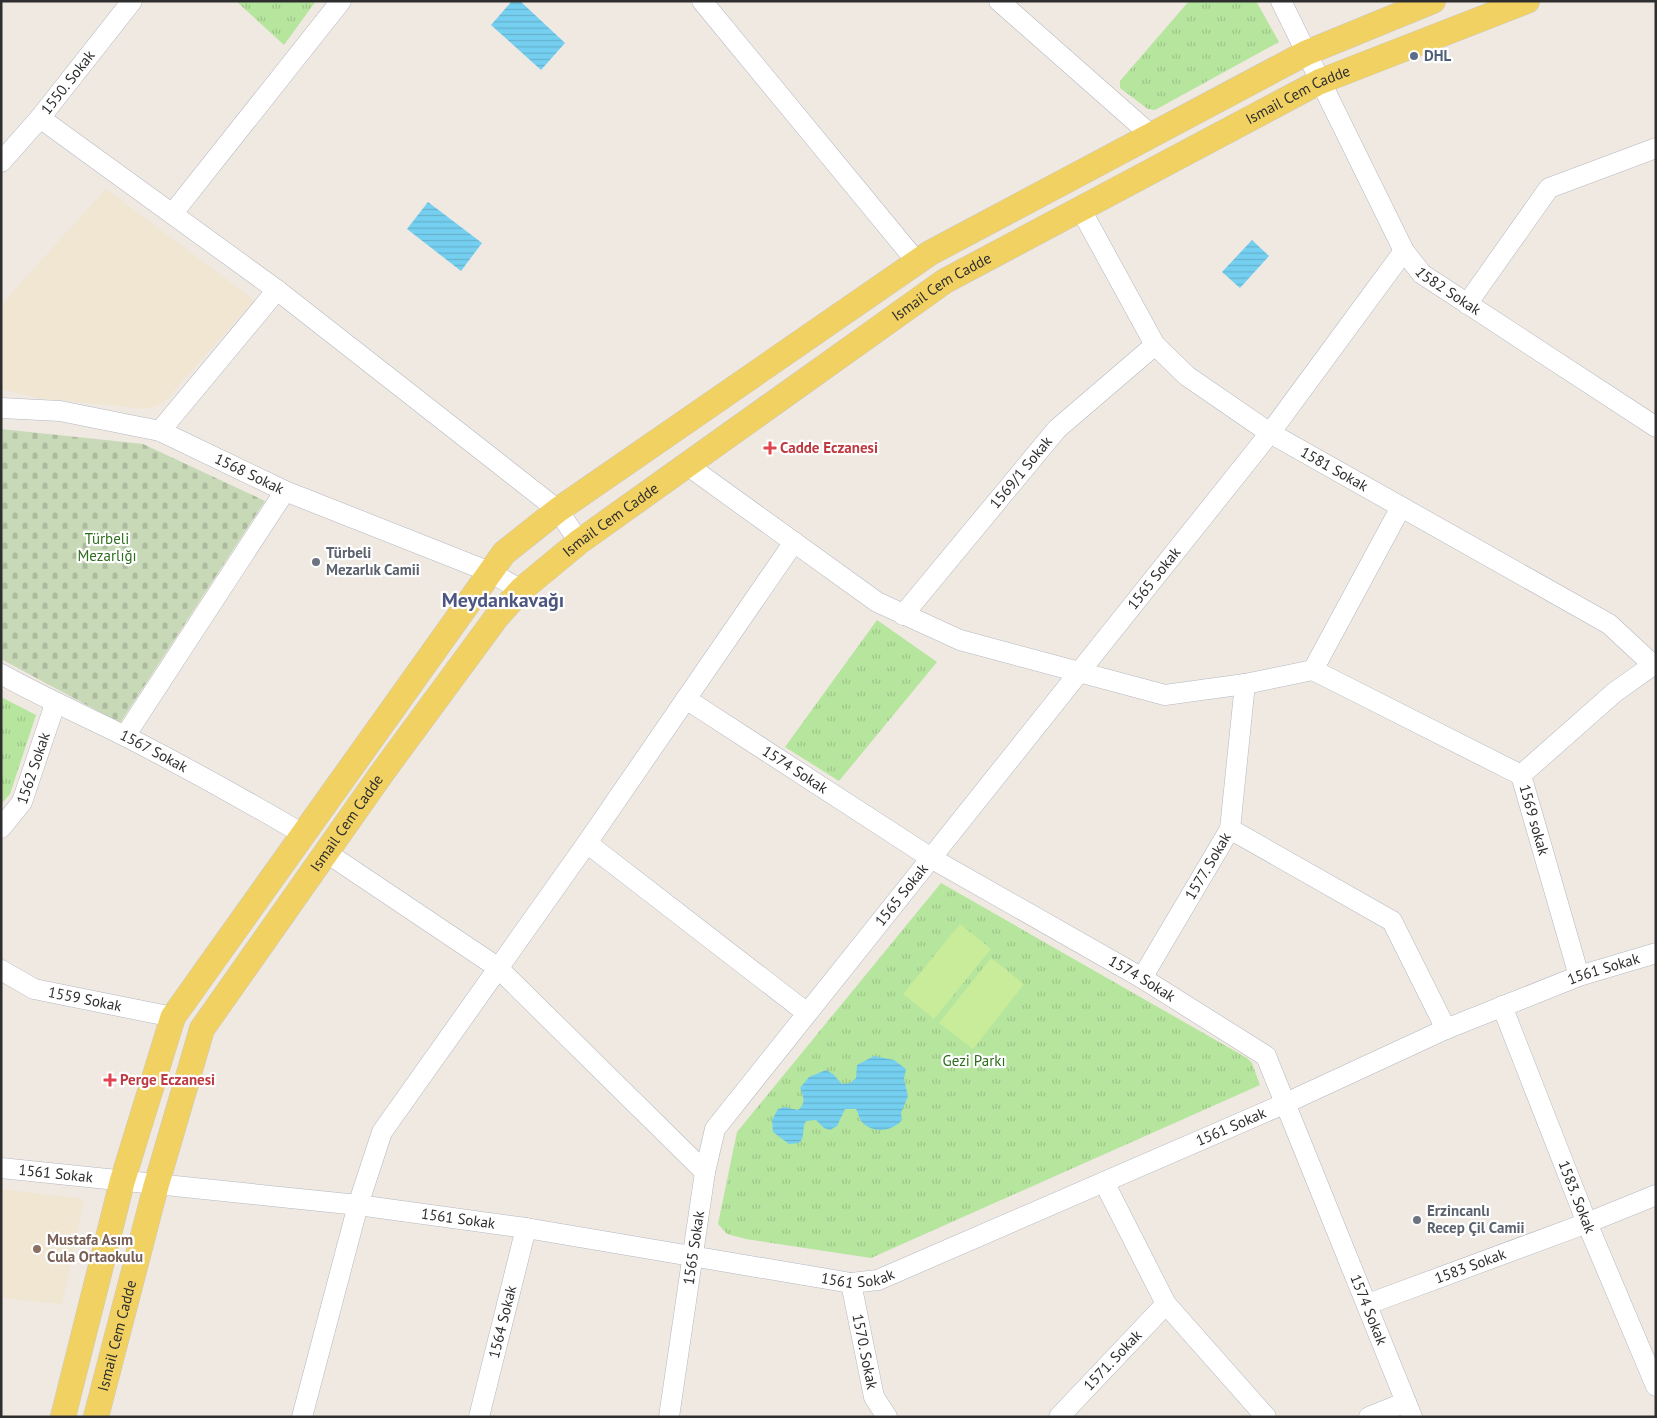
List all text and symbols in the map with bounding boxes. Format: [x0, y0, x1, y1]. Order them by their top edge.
street label: 1550. Sokak [36, 46, 99, 118]
place label: DHL [1424, 46, 1451, 65]
marker: DHL [1408, 50, 1420, 62]
street label: Ismail Cem Cadde [1242, 61, 1353, 128]
street label: Ismail Cem Cadde [888, 248, 994, 325]
street label: 1582 Sokak [1411, 263, 1485, 319]
street label: 1569/1 Sokak [985, 432, 1057, 512]
place label: Cadde Eczanesi [780, 438, 878, 457]
marker: Cadde Eczanesi [764, 442, 776, 454]
street label: 1581 Sokak [1297, 442, 1372, 496]
street label: 1568 Sokak [212, 449, 288, 498]
street label: Ismail Cem Cadde [558, 478, 662, 561]
park label: Türbeli Mezarlığı [77, 529, 137, 565]
street label: 1565 Sokak [1123, 542, 1185, 613]
place label: Türbeli Mezarlık Camii [326, 543, 420, 579]
marker: Türbeli Mezarlık Camii [310, 556, 322, 568]
district label: Meydankavağı [442, 587, 564, 613]
street label: 1567 Sokak [117, 725, 192, 777]
street label: 1562 Sokak [12, 729, 54, 807]
street label: 1574 Sokak [759, 741, 832, 798]
street label: Ismail Cem Cadde [306, 771, 387, 875]
street label: 1569 sokak [1515, 782, 1554, 858]
street label: 1577. Sokak [1180, 828, 1235, 903]
street label: 1565 Sokak [870, 859, 932, 930]
street label: 1561 Sokak [1564, 948, 1643, 989]
street label: 1574 Sokak [1105, 951, 1180, 1006]
street label: 1559 Sokak [47, 982, 124, 1016]
park label: Gezi Parkı [943, 1051, 1005, 1070]
place label: Perge Eczanesi [120, 1070, 215, 1089]
marker: Perge Eczanesi [104, 1074, 116, 1086]
street label: 1561 Sokak [1193, 1103, 1270, 1150]
street label: 1583. Sokak [1554, 1158, 1601, 1237]
street label: 1561 Sokak [18, 1160, 95, 1187]
place label: Erzincanlı Recep Çil Camii [1427, 1201, 1525, 1237]
street label: 1561 Sokak [420, 1204, 497, 1233]
street label: 1565 Sokak [679, 1209, 708, 1286]
marker: Erzincanlı Recep Çil Camii [1411, 1214, 1423, 1226]
place label: Mustafa Asım Cula Ortaokulu [47, 1230, 143, 1266]
marker: Mustafa Asım Cula Ortaokulu [31, 1243, 43, 1255]
street label: 1583 Sokak [1432, 1244, 1509, 1288]
street label: 1561 Sokak [820, 1264, 898, 1292]
street label: 1574 Sokak [1346, 1271, 1392, 1348]
street label: Ismail Cem Cadde [93, 1278, 140, 1393]
street label: 1564 Sokak [484, 1282, 521, 1360]
street label: 1570. Sokak [848, 1312, 882, 1392]
street label: 1571. Sokak [1079, 1325, 1146, 1394]

